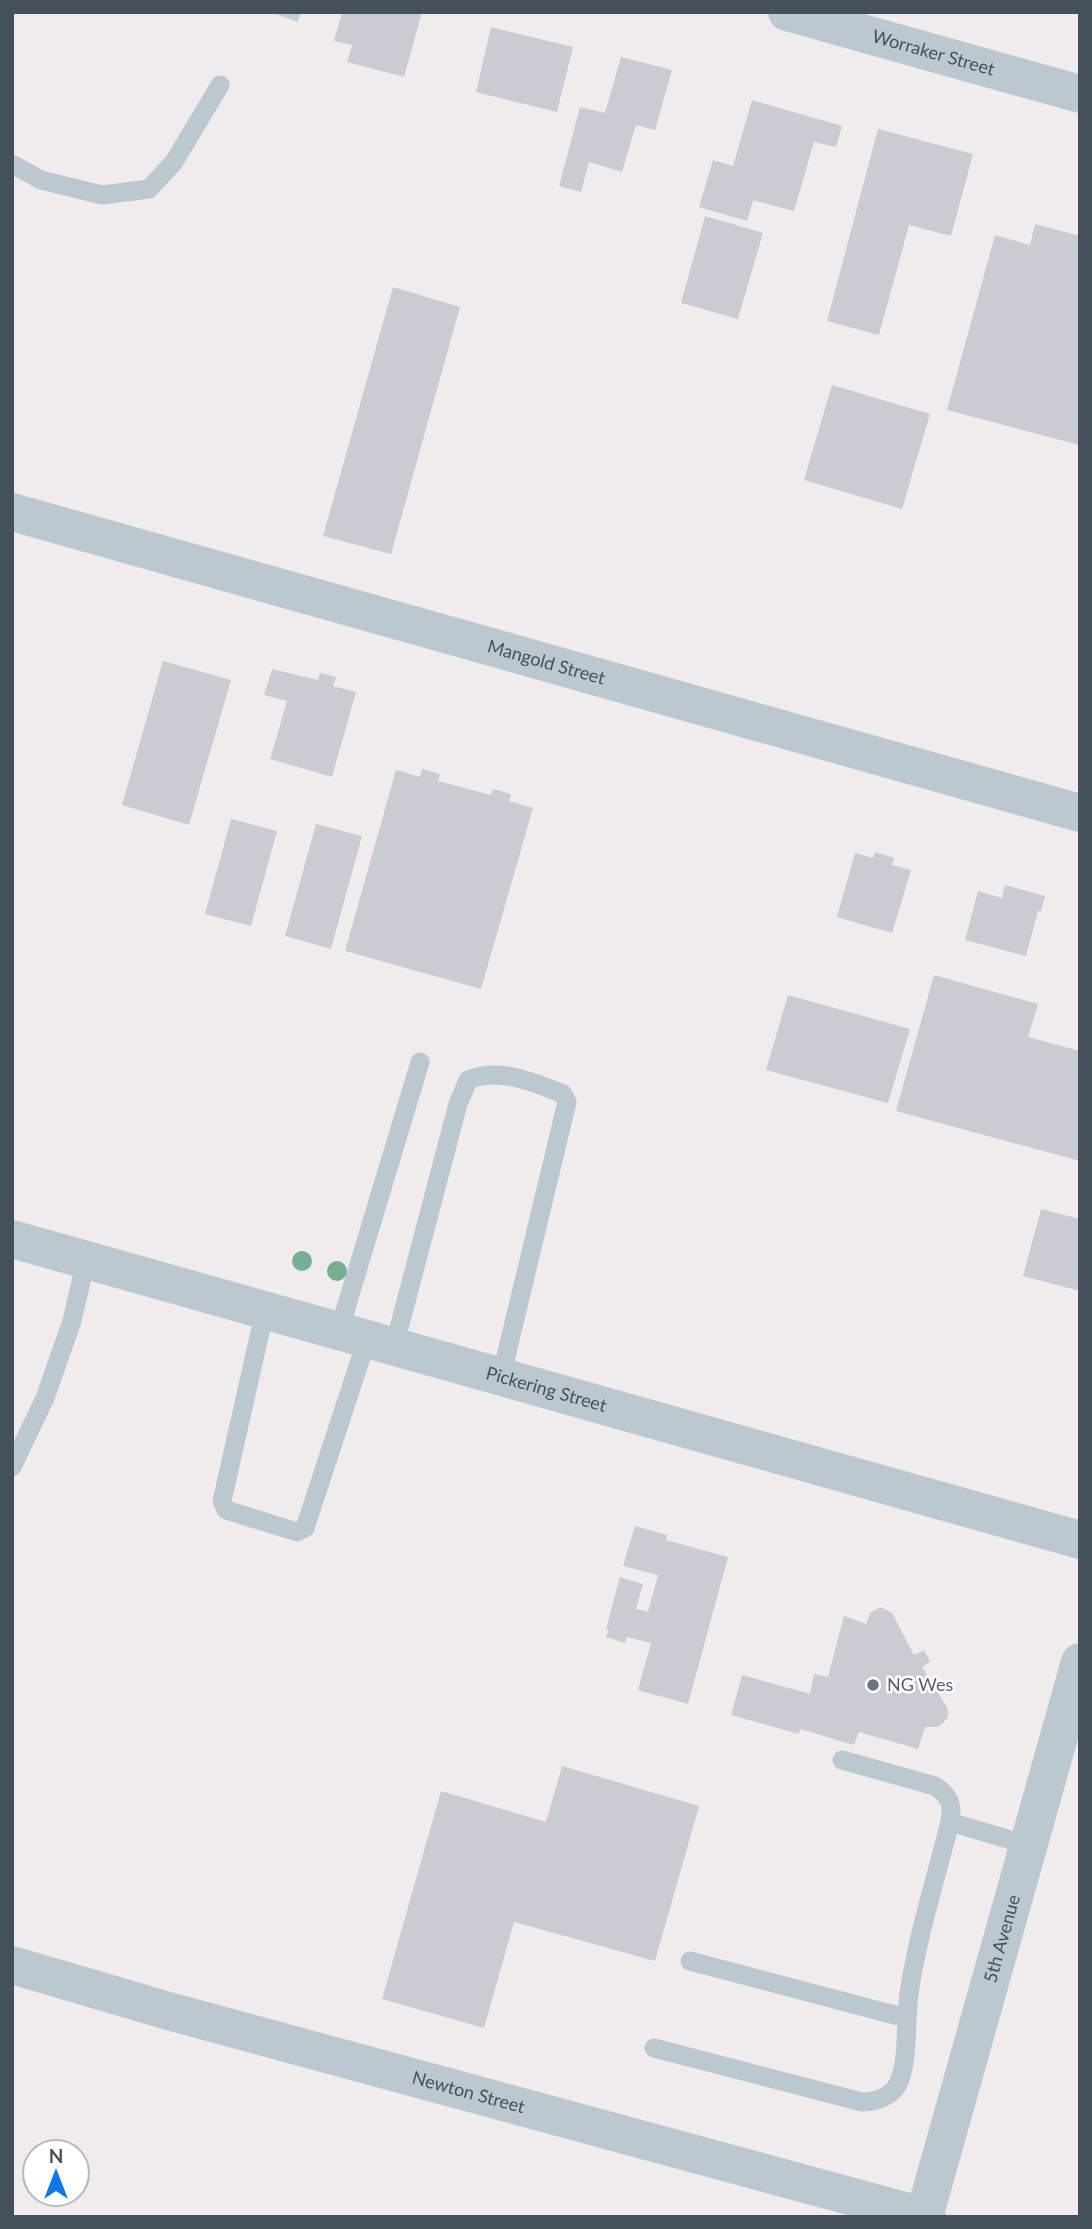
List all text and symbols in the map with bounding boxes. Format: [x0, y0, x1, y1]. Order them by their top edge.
street label: Worraker Street [870, 24, 998, 80]
street label: Mangold Street [485, 635, 608, 689]
street label: Pickering Street [484, 1361, 610, 1416]
place label: NG Wes [887, 1673, 953, 1695]
marker: NG Wes [865, 1677, 881, 1693]
street label: 5th Avenue [978, 1892, 1024, 1985]
street label: Newton Street [410, 2066, 528, 2117]
north arrow [21, 2138, 91, 2208]
text: N [49, 2144, 63, 2167]

